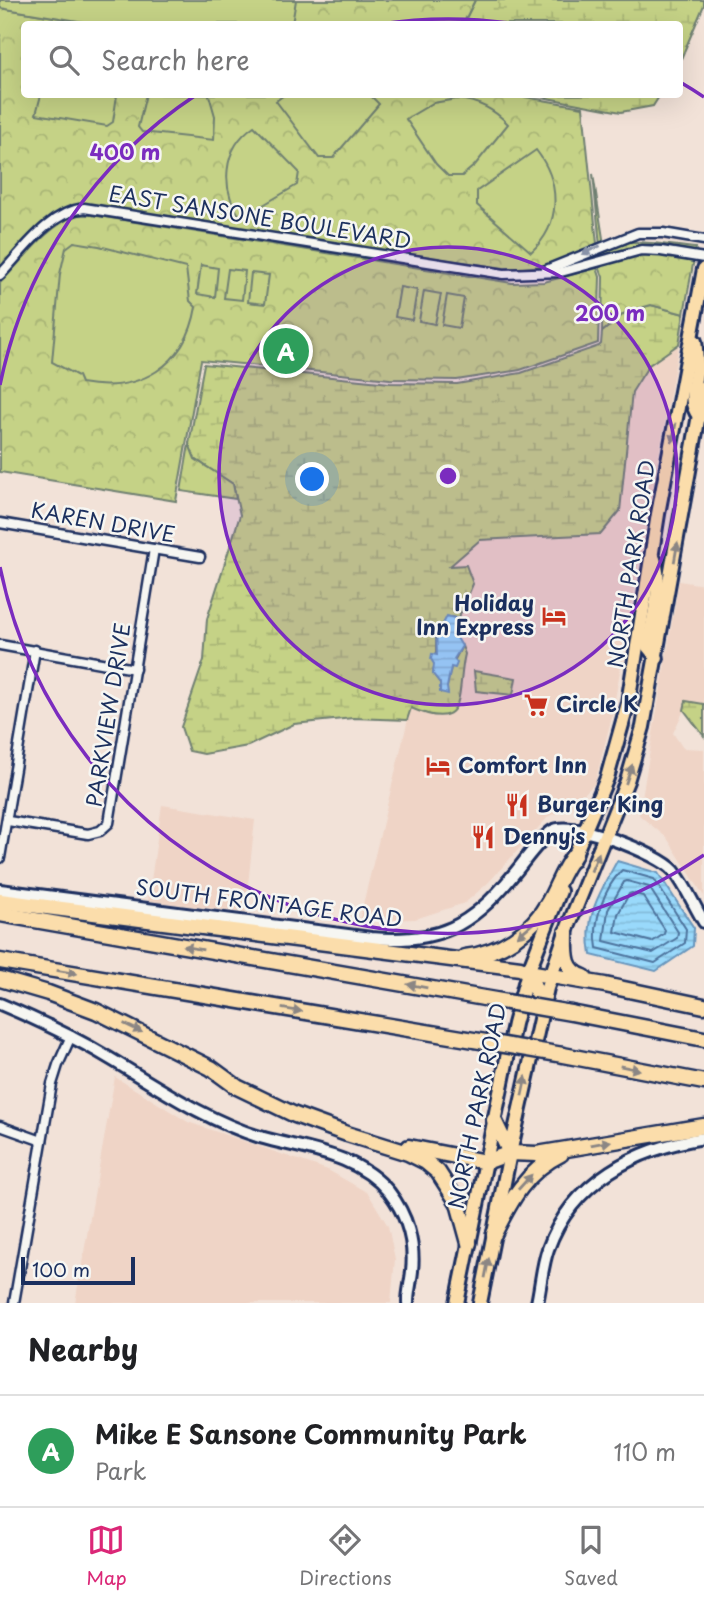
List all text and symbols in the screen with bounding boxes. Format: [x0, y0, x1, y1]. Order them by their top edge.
search box [21, 21, 683, 98]
text: Search here [101, 40, 250, 79]
icon: search [45, 41, 83, 79]
text: 400 m [90, 135, 160, 167]
street label: EAST SANSONE BOULEVARD [107, 176, 414, 256]
one-way arrow [581, 244, 601, 256]
text: 200 m [575, 296, 645, 328]
pin: A [263, 325, 309, 377]
one-way arrow [668, 422, 679, 444]
street label: NORTH PARK ROAD [598, 458, 662, 670]
your location [295, 462, 329, 496]
centre of rings [436, 464, 460, 488]
street label: KAREN DRIVE [29, 493, 178, 549]
one-way arrow [671, 541, 682, 563]
place label: Holiday Inn Express [416, 586, 534, 642]
hotel icon: Holiday Inn Express [540, 602, 568, 630]
street label: PARKVIEW DRIVE [77, 620, 137, 809]
place label: Circle K [556, 687, 638, 719]
supermarket icon: Circle K [522, 691, 550, 719]
place label: Comfort Inn [458, 748, 587, 780]
hotel icon: Comfort Inn [424, 752, 452, 780]
one-way arrow [624, 764, 635, 785]
place label: Burger King [537, 787, 663, 819]
restaurant icon: Burger King [503, 791, 531, 819]
place label: Denny's [503, 819, 585, 851]
restaurant icon: Denny's [469, 823, 497, 851]
one-way arrow [590, 852, 601, 873]
street label: SOUTH FRONTAGE ROAD [134, 870, 404, 934]
one-way arrow [516, 922, 534, 938]
one-way arrow [182, 942, 204, 953]
one-way arrow [56, 967, 78, 978]
one-way arrow [406, 981, 428, 992]
street label: NORTH PARK ROAD [439, 1000, 514, 1212]
one-way arrow [281, 1005, 303, 1016]
one-way arrow [123, 1022, 143, 1033]
one-way arrow [619, 1063, 641, 1074]
one-way arrow [518, 1075, 529, 1097]
one-way arrow [590, 1137, 612, 1148]
one-way arrow [516, 1174, 532, 1191]
scale bar [21, 1254, 135, 1286]
text: 100 m [32, 1255, 90, 1283]
one-way arrow [481, 1257, 492, 1279]
text: Nearby [28, 1326, 138, 1371]
text: Mike E Sansone Community Park [95, 1414, 527, 1453]
text: A [42, 1434, 60, 1469]
text: 110 m [614, 1434, 676, 1469]
text: Park [95, 1453, 146, 1488]
tab: Map [86, 1521, 127, 1591]
tab: Directions [299, 1521, 392, 1591]
tab: Saved [564, 1521, 618, 1591]

